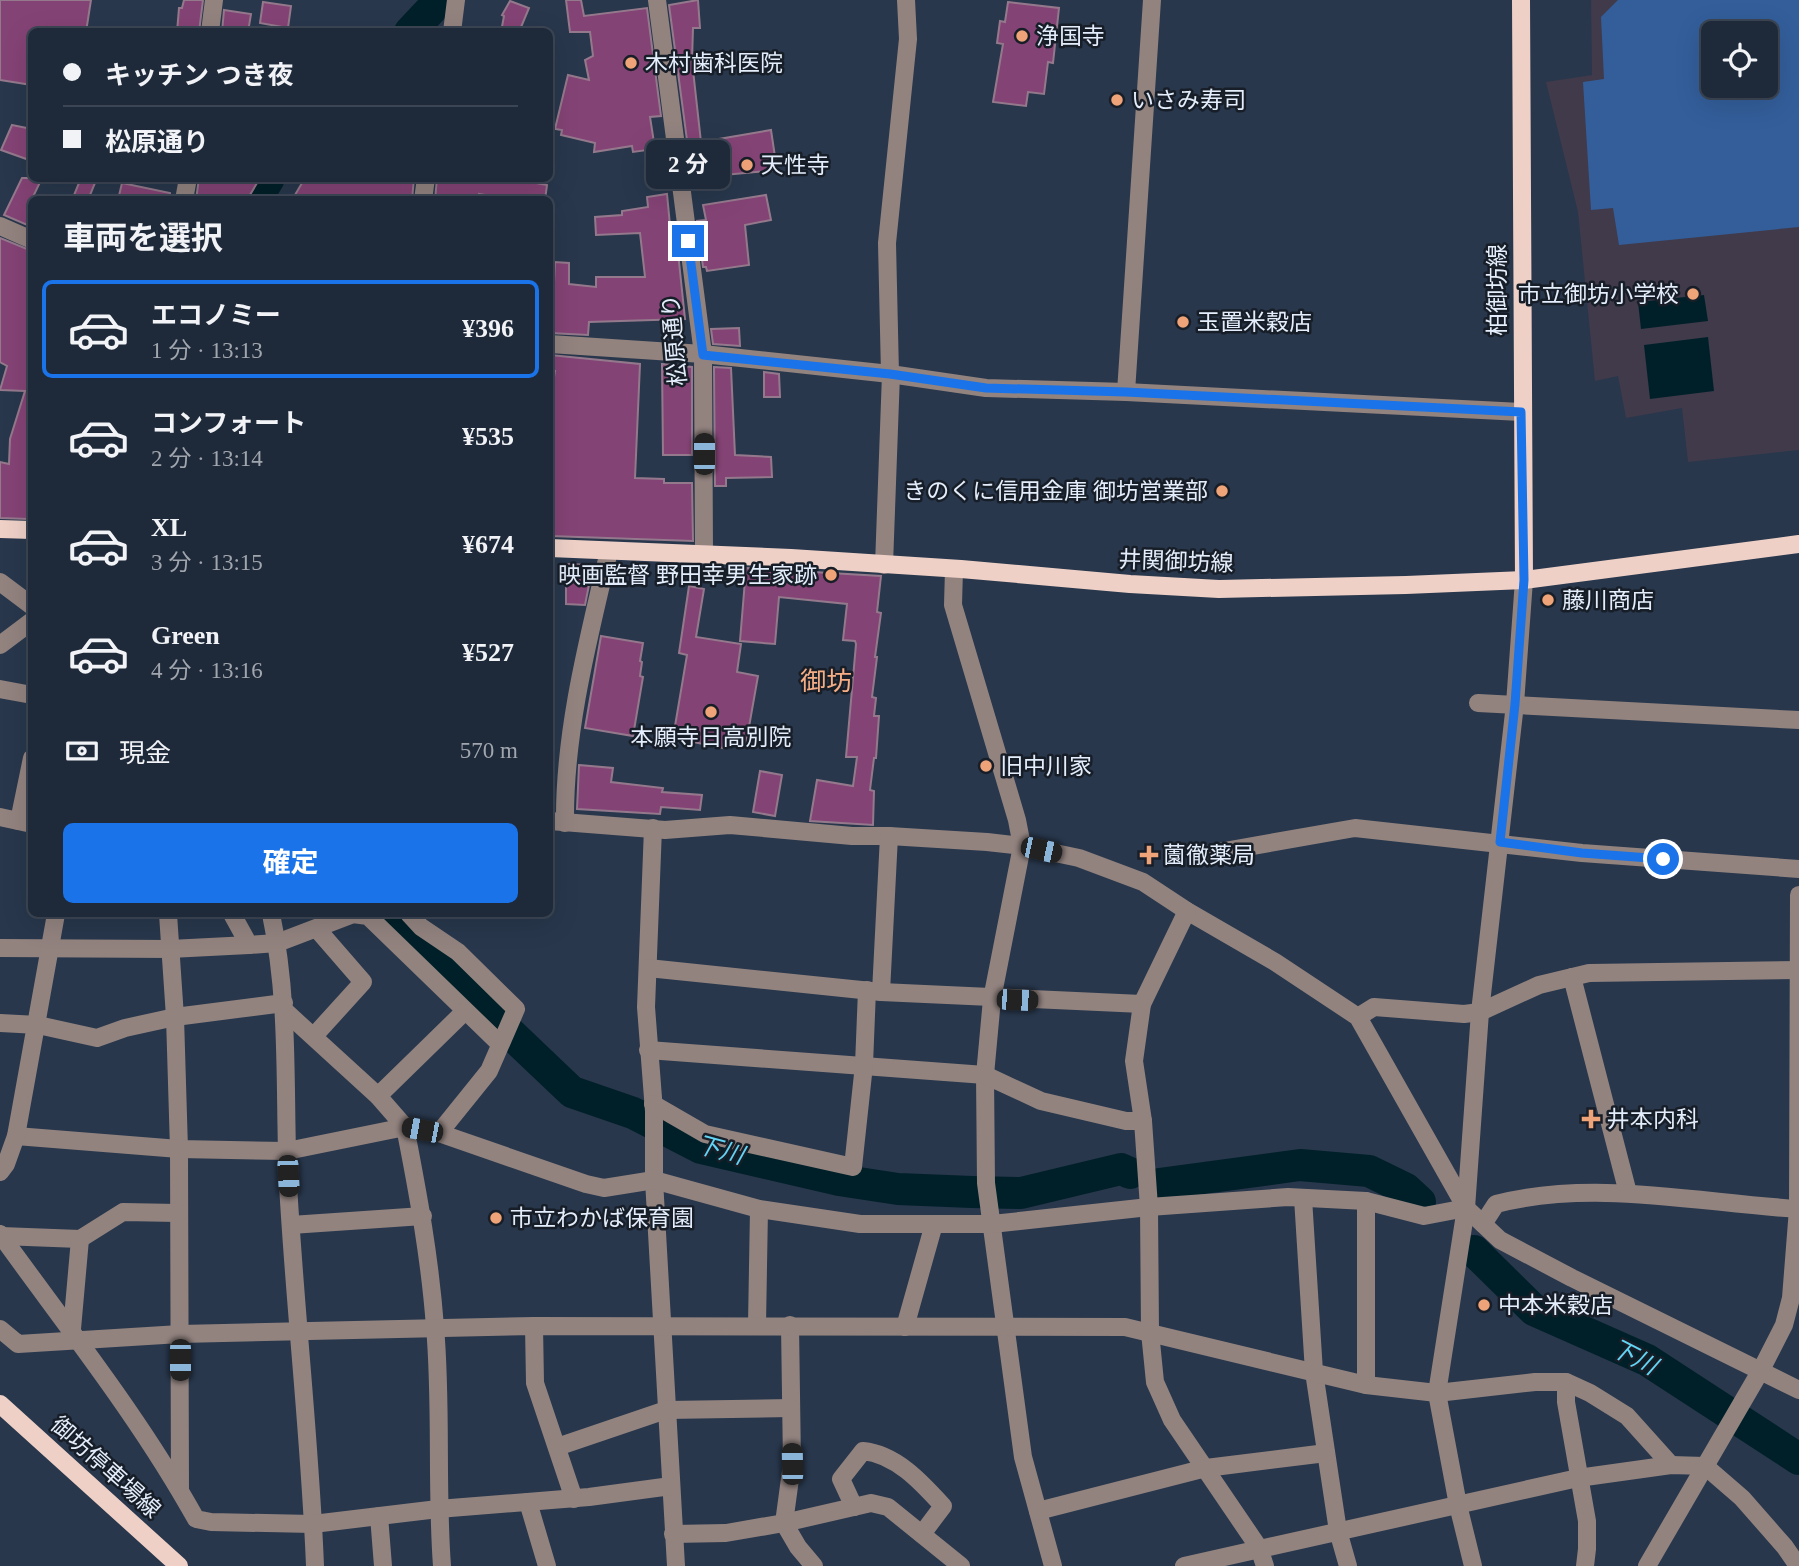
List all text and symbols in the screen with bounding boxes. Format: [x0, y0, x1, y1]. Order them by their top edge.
map controls [1701, 21, 1778, 98]
button: locate [1701, 21, 1778, 98]
place label: 浄国寺 [1036, 24, 1105, 49]
marker: 浄国寺 [1014, 28, 1030, 44]
place label: 木村歯科医院 [645, 51, 783, 76]
marker: 木村歯科医院 [623, 55, 639, 71]
text: キッチン つき夜 [105, 61, 294, 90]
place label: いさみ寿司 [1131, 88, 1246, 113]
marker: いさみ寿司 [1109, 92, 1125, 108]
text: 松原通り [105, 128, 209, 157]
callout: 2 分 [646, 140, 730, 188]
text: 2 分 [668, 152, 708, 177]
place label: 天性寺 [761, 153, 830, 178]
marker: 天性寺 [739, 157, 755, 173]
text: 車両を選択 [63, 220, 223, 256]
route end [672, 225, 704, 257]
street label: 柏御坊線 [1485, 244, 1510, 336]
place label: 市立御坊小学校 [1518, 282, 1679, 307]
marker: 市立御坊小学校 [1685, 286, 1701, 302]
street label: 松原通り [658, 293, 691, 387]
icon: car [67, 298, 130, 361]
text: エコノミー [151, 301, 281, 330]
place label: 玉置米穀店 [1197, 310, 1312, 335]
text: ¥396 [462, 314, 514, 343]
marker: 玉置米穀店 [1175, 314, 1191, 330]
text: 1 分 · 13:13 [151, 338, 263, 363]
icon: car [67, 406, 130, 469]
text: コンフォート [151, 409, 306, 438]
text: ¥535 [462, 422, 514, 451]
car [694, 433, 715, 475]
text: 2 分 · 13:14 [151, 446, 263, 471]
place label: きのくに信用金庫 御坊営業部 [903, 479, 1208, 504]
marker: きのくに信用金庫 御坊営業部 [1214, 483, 1230, 499]
text: XL [151, 513, 187, 542]
icon: car [67, 514, 130, 577]
text: ¥674 [462, 530, 514, 559]
street label: 井関御坊線 [1118, 547, 1234, 576]
text: 3 分 · 13:15 [151, 550, 263, 575]
place label: 映画監督 野田幸男生家跡 [558, 563, 817, 588]
marker: 映画監督 野田幸男生家跡 [823, 567, 839, 583]
place label: 藤川商店 [1562, 588, 1654, 613]
marker: 藤川商店 [1540, 592, 1556, 608]
text: Green [151, 621, 220, 650]
icon: car [67, 622, 130, 685]
text: ¥527 [462, 638, 514, 667]
text: 4 分 · 13:16 [151, 658, 263, 683]
district label: 御坊 [800, 667, 852, 696]
marker: 本願寺日高別院 [703, 704, 719, 720]
place label: 本願寺日高別院 [631, 725, 792, 750]
icon: cash [63, 732, 101, 770]
text: 570 m [460, 738, 518, 763]
text: 現金 [119, 739, 171, 768]
place label: 旧中川家 [1000, 754, 1092, 779]
marker: 旧中川家 [978, 758, 994, 774]
button: 確定 [63, 823, 518, 903]
car [1019, 835, 1064, 865]
place label: 薗徹薬局 [1163, 843, 1255, 868]
route start [1647, 843, 1679, 875]
marker: 薗徹薬局 [1141, 847, 1157, 863]
car [996, 989, 1039, 1011]
place label: 井本内科 [1607, 1107, 1699, 1132]
marker: 井本内科 [1581, 1109, 1601, 1129]
car [400, 1116, 445, 1144]
water label: 下川 [693, 1131, 749, 1170]
car [277, 1154, 300, 1198]
place label: 市立わかば保育園 [510, 1206, 694, 1231]
marker: 市立わかば保育園 [488, 1210, 504, 1226]
place label: 中本米穀店 [1498, 1293, 1613, 1318]
marker: 中本米穀店 [1476, 1297, 1492, 1313]
water label: 下川 [1607, 1335, 1664, 1381]
car [170, 1339, 191, 1381]
street label: 御坊停車場線 [46, 1412, 165, 1523]
car [782, 1443, 803, 1485]

